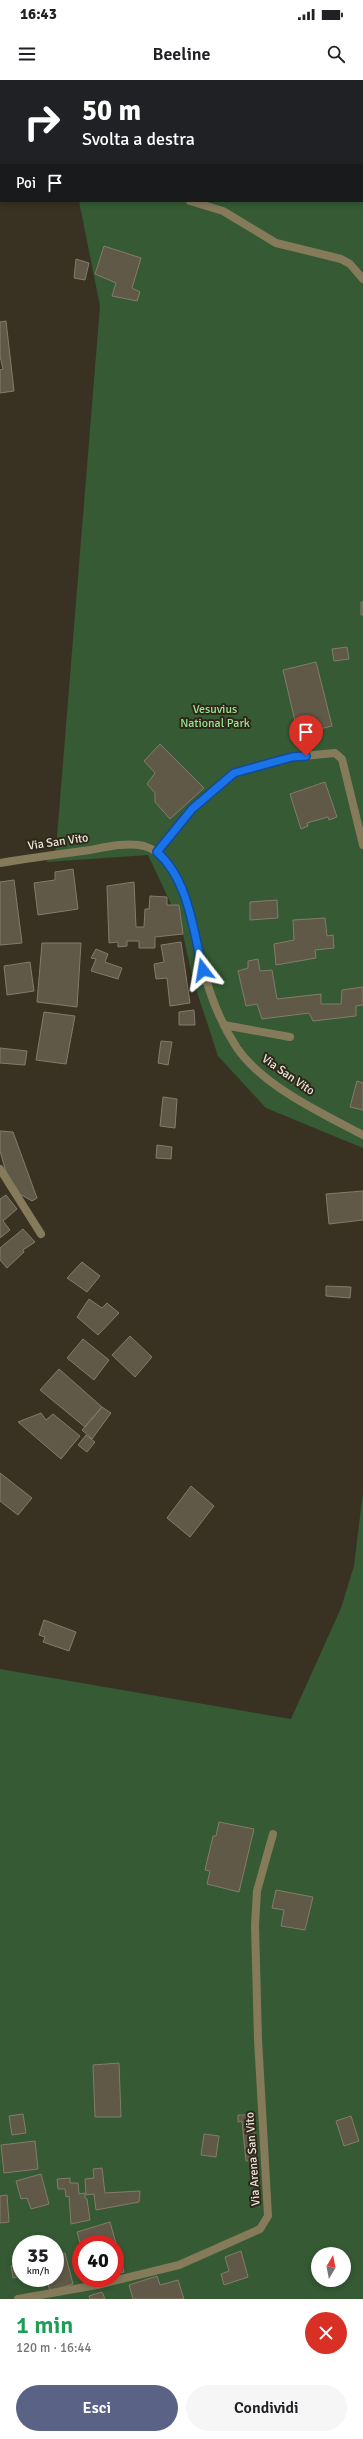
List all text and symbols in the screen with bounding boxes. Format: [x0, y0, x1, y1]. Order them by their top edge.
text: 16:43 [20, 5, 57, 23]
icon: menu [16, 43, 38, 65]
text: Beeline [152, 43, 211, 65]
icon: search [325, 43, 347, 65]
text: 50 m [82, 94, 141, 128]
icon: right [16, 96, 68, 148]
text: Svolta a destra [82, 128, 195, 150]
icon: arrive [44, 172, 66, 194]
text: Poi [16, 174, 36, 192]
park label: Vesuvius National Park [180, 702, 250, 731]
pin [289, 715, 323, 756]
icon: arrive [295, 721, 317, 743]
street label: Via San Vito [27, 830, 89, 854]
position arrow [182, 949, 224, 991]
street label: Via San Vito [259, 1051, 317, 1099]
street label: Via Arena San Vito [242, 2112, 264, 2206]
speed limit sign: 40 [72, 2235, 124, 2287]
text: 35 [27, 2243, 49, 2268]
north arrow [311, 2247, 351, 2287]
map controls [311, 2247, 351, 2287]
text: km/h [27, 2265, 49, 2277]
text: 1 min [16, 2310, 73, 2340]
button: close [305, 2312, 347, 2354]
text: 120 m · 16:44 [16, 2340, 92, 2356]
button: Esci [16, 2385, 178, 2431]
button: Condividi [186, 2385, 347, 2431]

